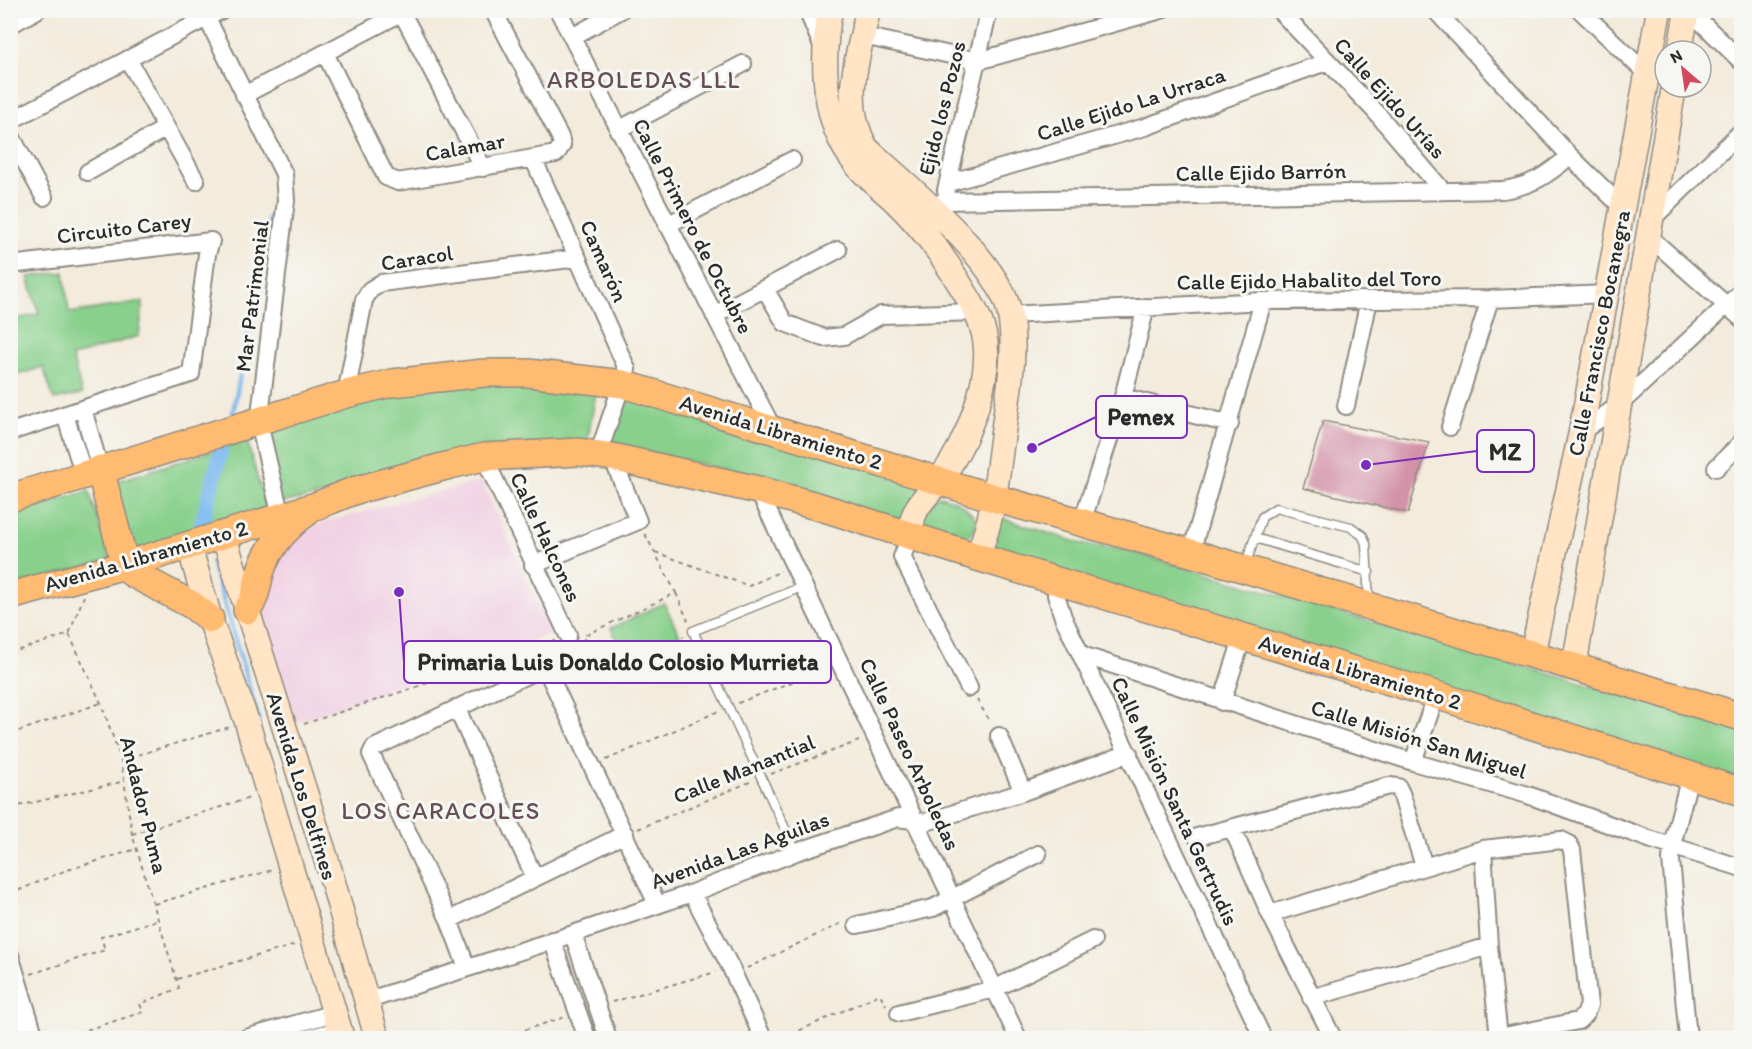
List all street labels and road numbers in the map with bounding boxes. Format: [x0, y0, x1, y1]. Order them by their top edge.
street label: Calle Ejido Urías [1328, 32, 1452, 164]
street label: Ejido los Pozos [912, 38, 972, 178]
street label: Calle Ejido La Urraca [1033, 61, 1229, 147]
street label: Calle Primero de Octubre [627, 114, 759, 338]
street label: Calamar [423, 127, 507, 167]
street label: Calle Ejido Barrón [1175, 157, 1347, 187]
street label: Circuito Carey [55, 206, 193, 250]
street label: Calle Francisco Bocanegra [1562, 207, 1636, 458]
street label: Camarón [574, 216, 634, 307]
street label: Mar Patrimonial [229, 218, 275, 374]
street label: Caracol [379, 239, 455, 277]
street label: Calle Ejido Habalito del Toro [1176, 264, 1442, 296]
street label: Avenida Libramiento 2 [676, 388, 886, 476]
street label: Calle Halcones [504, 468, 588, 606]
street label: Avenida Libramiento 2 [41, 514, 251, 598]
street label: Avenida Libramiento 2 [1255, 628, 1465, 716]
street label: Calle Paseo Arboledas [854, 654, 966, 854]
street label: Calle Misión Santa Gertrudis [1105, 672, 1245, 930]
street label: Avenida Los Delfines [261, 689, 343, 883]
street label: Calle Misión San Miguel [1308, 693, 1530, 785]
street label: Calle Manantial [669, 728, 819, 810]
street label: Andador Puma [114, 734, 174, 877]
street label: Avenida Las Aguilas [647, 805, 833, 895]

